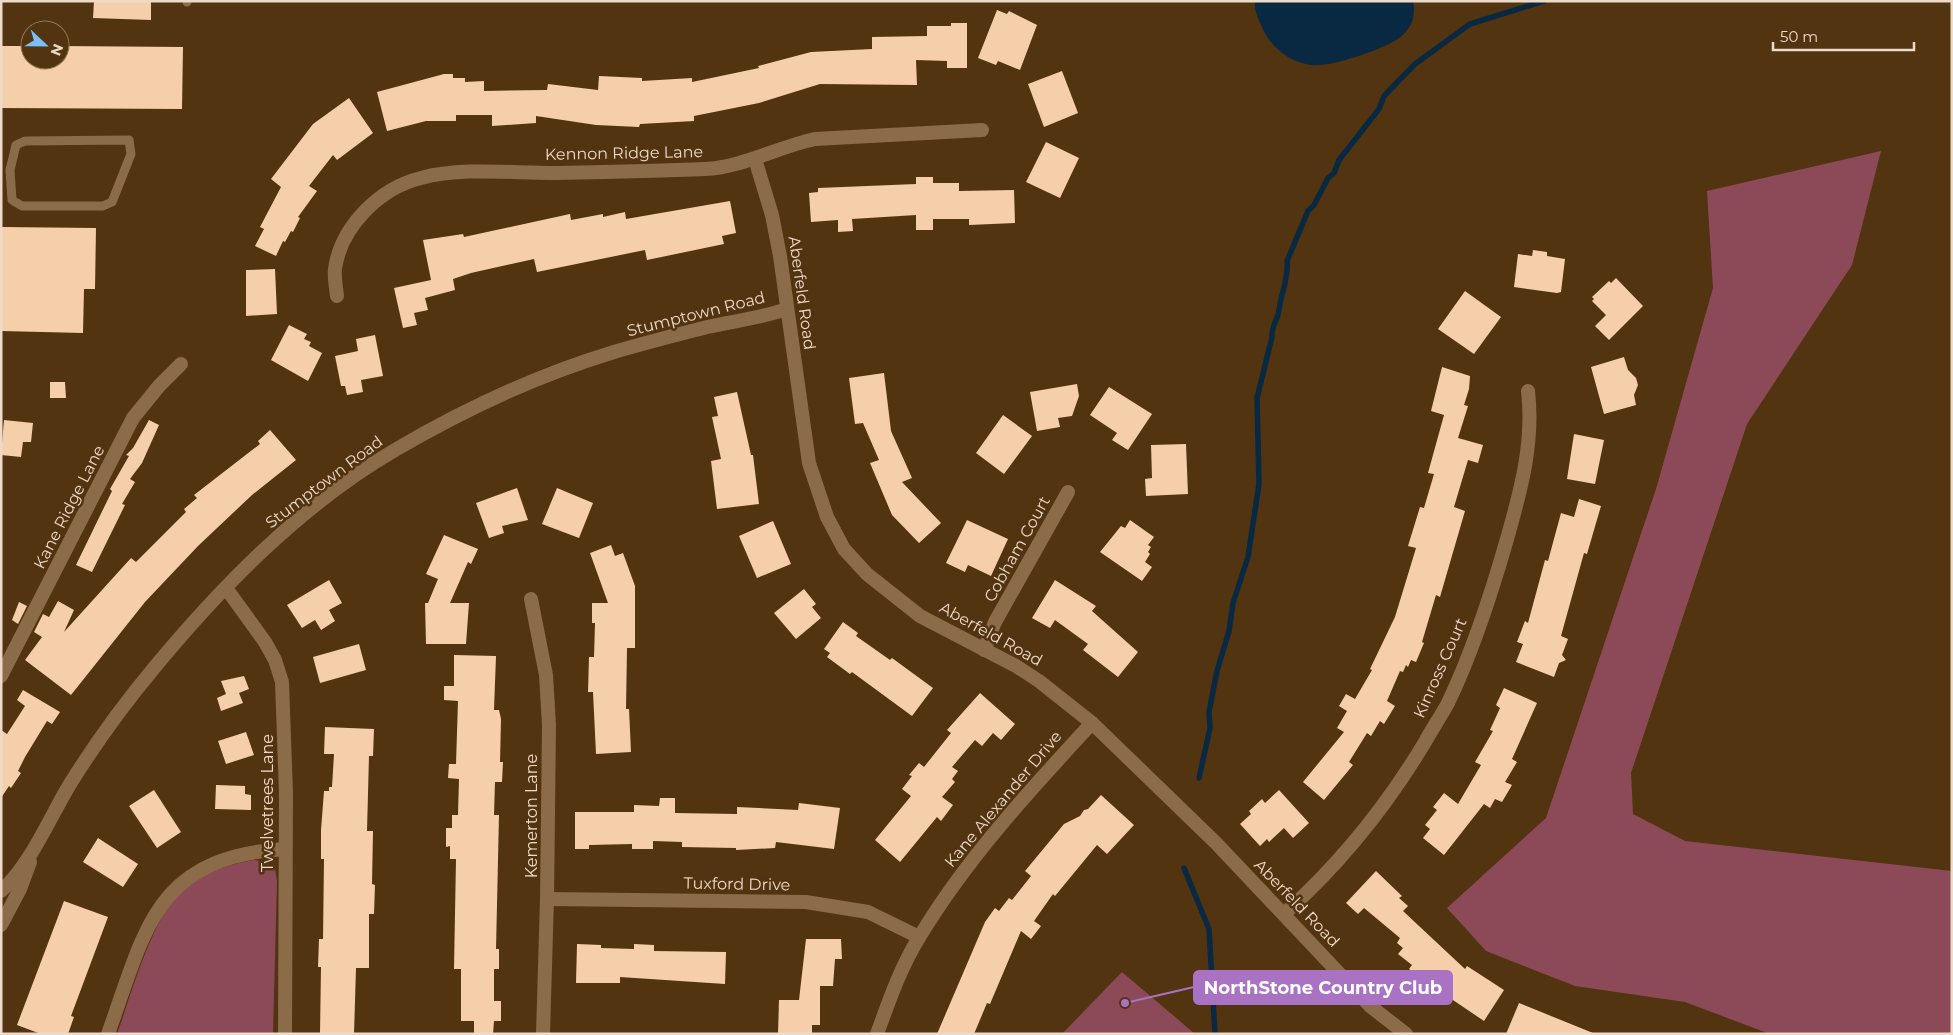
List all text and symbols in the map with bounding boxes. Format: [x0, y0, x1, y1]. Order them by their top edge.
north arrow [20, 20, 70, 70]
scale bar [1773, 20, 1914, 52]
text: 50 m [1780, 27, 1818, 46]
text: N [47, 41, 68, 58]
street label: Kennon Ridge Lane [545, 142, 703, 164]
street label: Aberfeld Road [785, 235, 819, 351]
street label: Stumptown Road [625, 288, 767, 340]
street label: Stumptown Road [262, 432, 386, 532]
street label: Kane Ridge Lane [30, 442, 108, 572]
street label: Cobham Court [980, 492, 1054, 605]
street label: Aberfeld Road [936, 598, 1046, 670]
street label: Kinross Court [1409, 615, 1471, 721]
street label: Kane Alexander Drive [940, 727, 1066, 871]
street label: Twelvetrees Lane [258, 734, 277, 872]
street label: Kemerton Lane [522, 754, 541, 878]
street label: Aberfeld Road [1250, 855, 1344, 951]
street label: Tuxford Drive [683, 874, 791, 894]
callout: NorthStone Country Club [1194, 971, 1452, 1004]
text: NorthStone Country Club [1204, 977, 1442, 999]

